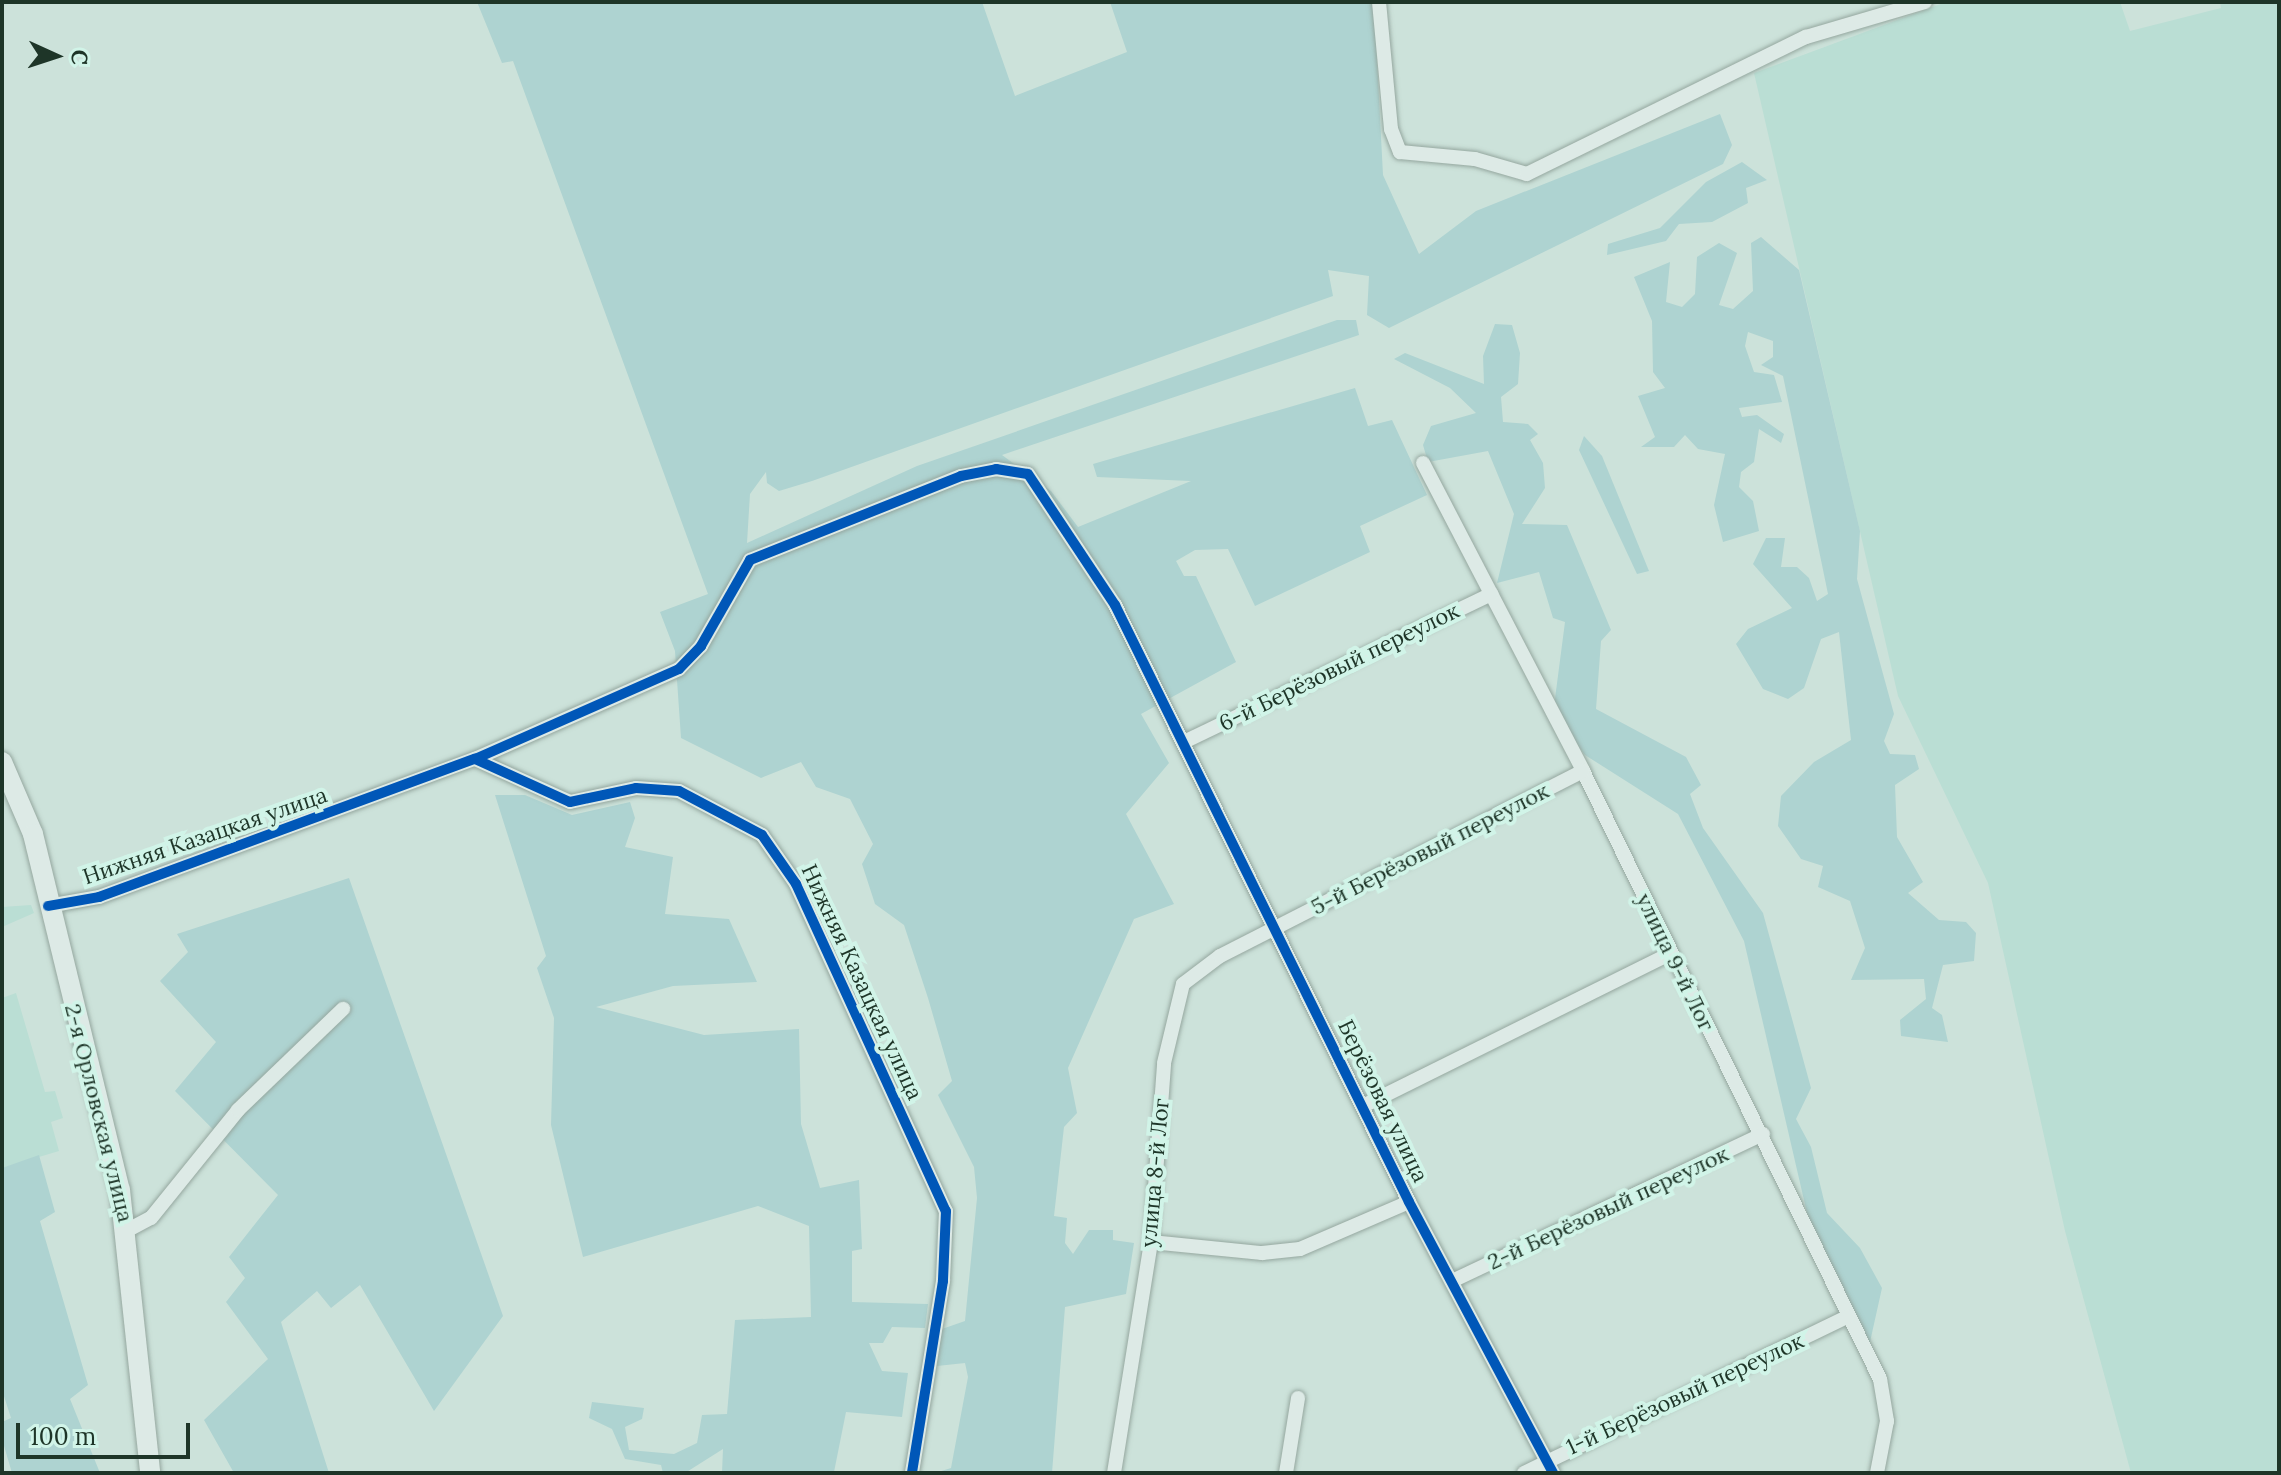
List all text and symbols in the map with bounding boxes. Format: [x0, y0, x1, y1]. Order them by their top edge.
north arrow [16, 16, 96, 96]
text: С [66, 49, 94, 66]
street label: 6-й Берёзовый переулок [1215, 597, 1463, 737]
street label: 5-й Берёзовый переулок [1307, 778, 1553, 920]
street label: Нижняя Казацкая улица [79, 782, 331, 890]
street label: Нижняя Казацкая улица [796, 860, 928, 1104]
street label: улица 9-й Лог [1630, 889, 1720, 1035]
street label: 2-я Орловская улица [59, 1001, 139, 1225]
street label: Берёзовая улица [1332, 1015, 1434, 1187]
street label: улица 8-й Лог [1135, 1098, 1175, 1248]
street label: 2-й Берёзовый переулок [1483, 1141, 1733, 1275]
street label: 1-й Берёзовый переулок [1562, 1327, 1808, 1461]
scale bar [20, 1407, 194, 1457]
text: 100 m [30, 1421, 96, 1452]

